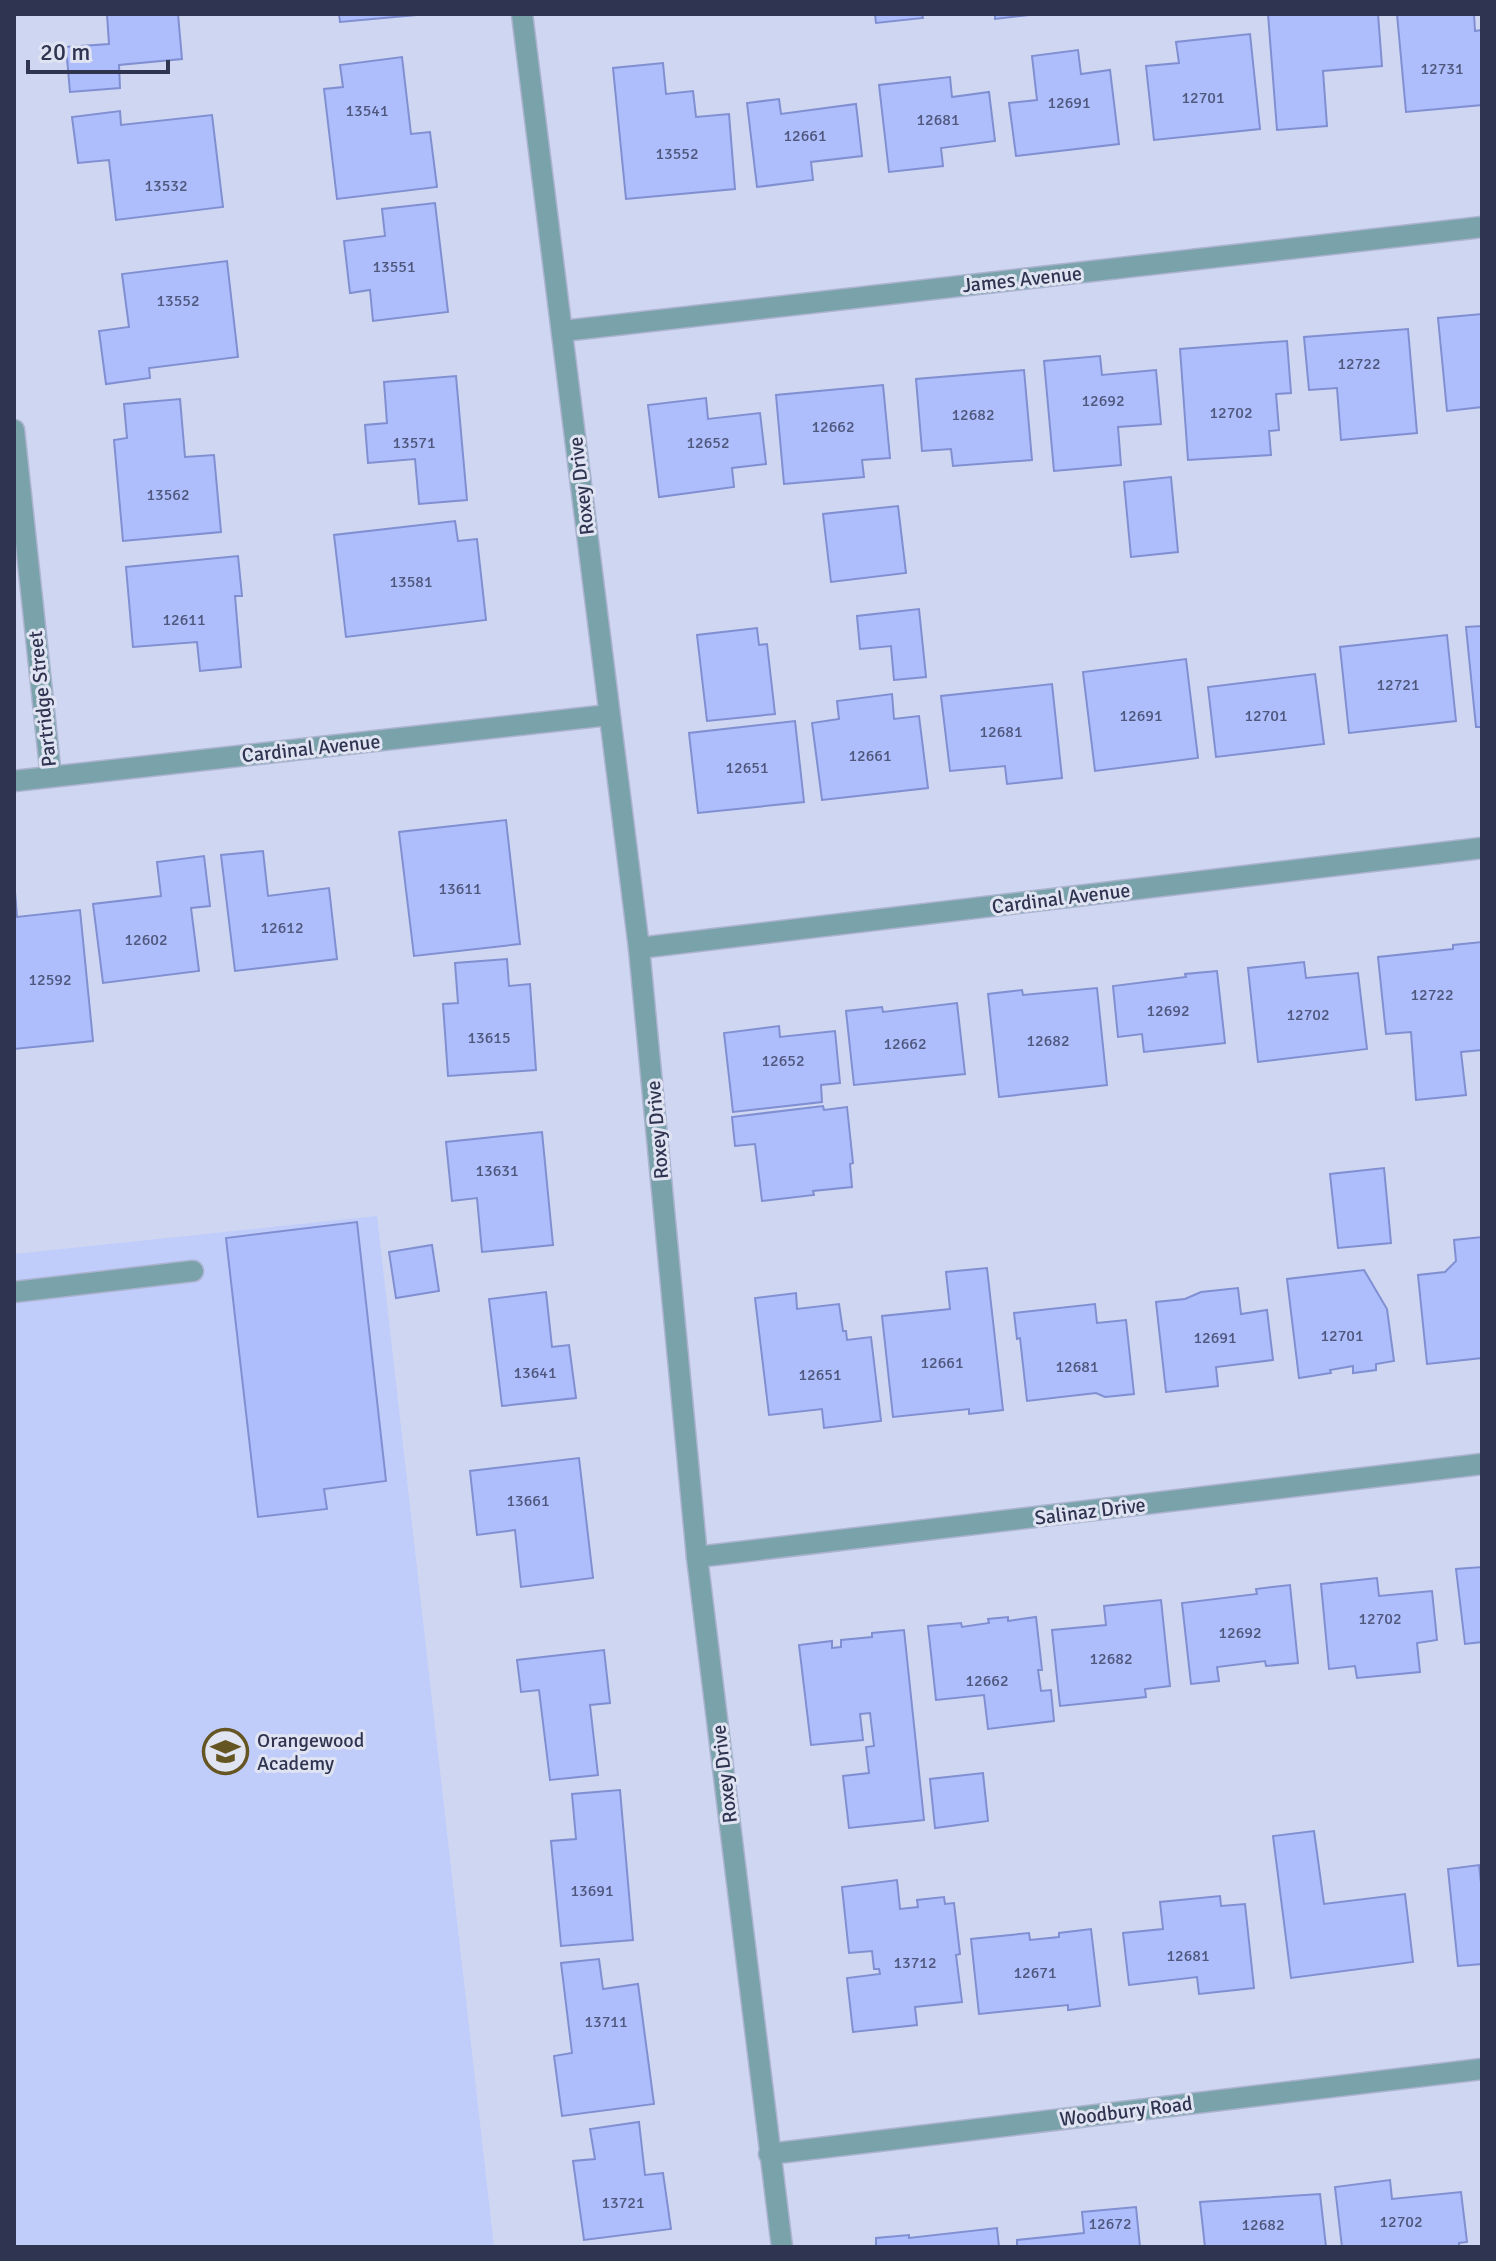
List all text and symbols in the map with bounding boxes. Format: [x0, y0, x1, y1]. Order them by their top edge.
scale bar [28, 24, 168, 74]
text: 20 m [40, 37, 90, 67]
house number: 12731 [1420, 59, 1464, 79]
house number: 12701 [1181, 88, 1225, 108]
house number: 12691 [1047, 93, 1091, 113]
house number: 13541 [345, 101, 389, 121]
house number: 12681 [916, 110, 960, 130]
house number: 12661 [783, 126, 827, 146]
house number: 13552 [655, 144, 699, 164]
house number: 13532 [144, 176, 188, 196]
house number: 13551 [372, 257, 416, 277]
street label: James Avenue [961, 261, 1083, 298]
house number: 13552 [156, 291, 200, 311]
house number: 12722 [1337, 354, 1381, 374]
house number: 12692 [1081, 391, 1125, 411]
house number: 12702 [1209, 403, 1253, 423]
house number: 12682 [951, 405, 995, 425]
house number: 12662 [811, 417, 855, 437]
house number: 13571 [392, 433, 436, 453]
house number: 12652 [686, 433, 730, 453]
street label: Roxey Drive [563, 435, 600, 537]
house number: 13562 [146, 485, 190, 505]
house number: 13581 [389, 572, 433, 592]
house number: 12611 [162, 610, 206, 630]
street label: Partridge Street [23, 630, 62, 768]
house number: 12721 [1376, 675, 1420, 695]
house number: 12691 [1119, 706, 1163, 726]
house number: 12701 [1244, 706, 1288, 726]
house number: 12681 [979, 722, 1023, 742]
street label: Cardinal Avenue [241, 729, 382, 768]
house number: 12661 [848, 746, 892, 766]
house number: 12651 [725, 758, 769, 778]
street label: Cardinal Avenue [991, 878, 1132, 919]
house number: 13611 [438, 879, 482, 899]
house number: 12612 [260, 918, 304, 938]
house number: 12602 [124, 930, 168, 950]
house number: 12592 [28, 970, 72, 990]
house number: 12722 [1410, 985, 1454, 1005]
house number: 12692 [1146, 1001, 1190, 1021]
house number: 12702 [1286, 1005, 1330, 1025]
house number: 13615 [467, 1028, 511, 1048]
house number: 12682 [1026, 1031, 1070, 1051]
house number: 12662 [883, 1034, 927, 1054]
house number: 12652 [761, 1051, 805, 1071]
street label: Roxey Drive [641, 1080, 674, 1180]
house number: 13631 [475, 1161, 519, 1181]
house number: 12701 [1320, 1326, 1364, 1346]
house number: 12691 [1193, 1328, 1237, 1348]
house number: 12661 [920, 1353, 964, 1373]
house number: 12681 [1055, 1357, 1099, 1377]
house number: 13641 [513, 1363, 557, 1383]
house number: 12651 [798, 1365, 842, 1385]
house number: 13661 [506, 1491, 550, 1511]
street label: Salinaz Drive [1033, 1492, 1147, 1531]
house number: 12702 [1358, 1609, 1402, 1629]
house number: 12692 [1218, 1623, 1262, 1643]
house number: 12682 [1089, 1649, 1133, 1669]
house number: 12662 [965, 1671, 1009, 1691]
street label: Roxey Drive [706, 1723, 743, 1825]
school or university icon: Orangewood Academy [202, 1727, 250, 1775]
place label: Orangewood Academy [257, 1728, 364, 1776]
house number: 13691 [570, 1881, 614, 1901]
house number: 12681 [1166, 1946, 1210, 1966]
house number: 13712 [893, 1953, 937, 1973]
house number: 12671 [1013, 1963, 1057, 1983]
house number: 13711 [584, 2012, 628, 2032]
street label: Woodbury Road [1058, 2091, 1194, 2132]
house number: 13721 [601, 2193, 645, 2213]
house number: 12702 [1379, 2212, 1423, 2232]
house number: 12672 [1088, 2214, 1132, 2234]
house number: 12682 [1241, 2215, 1285, 2235]

